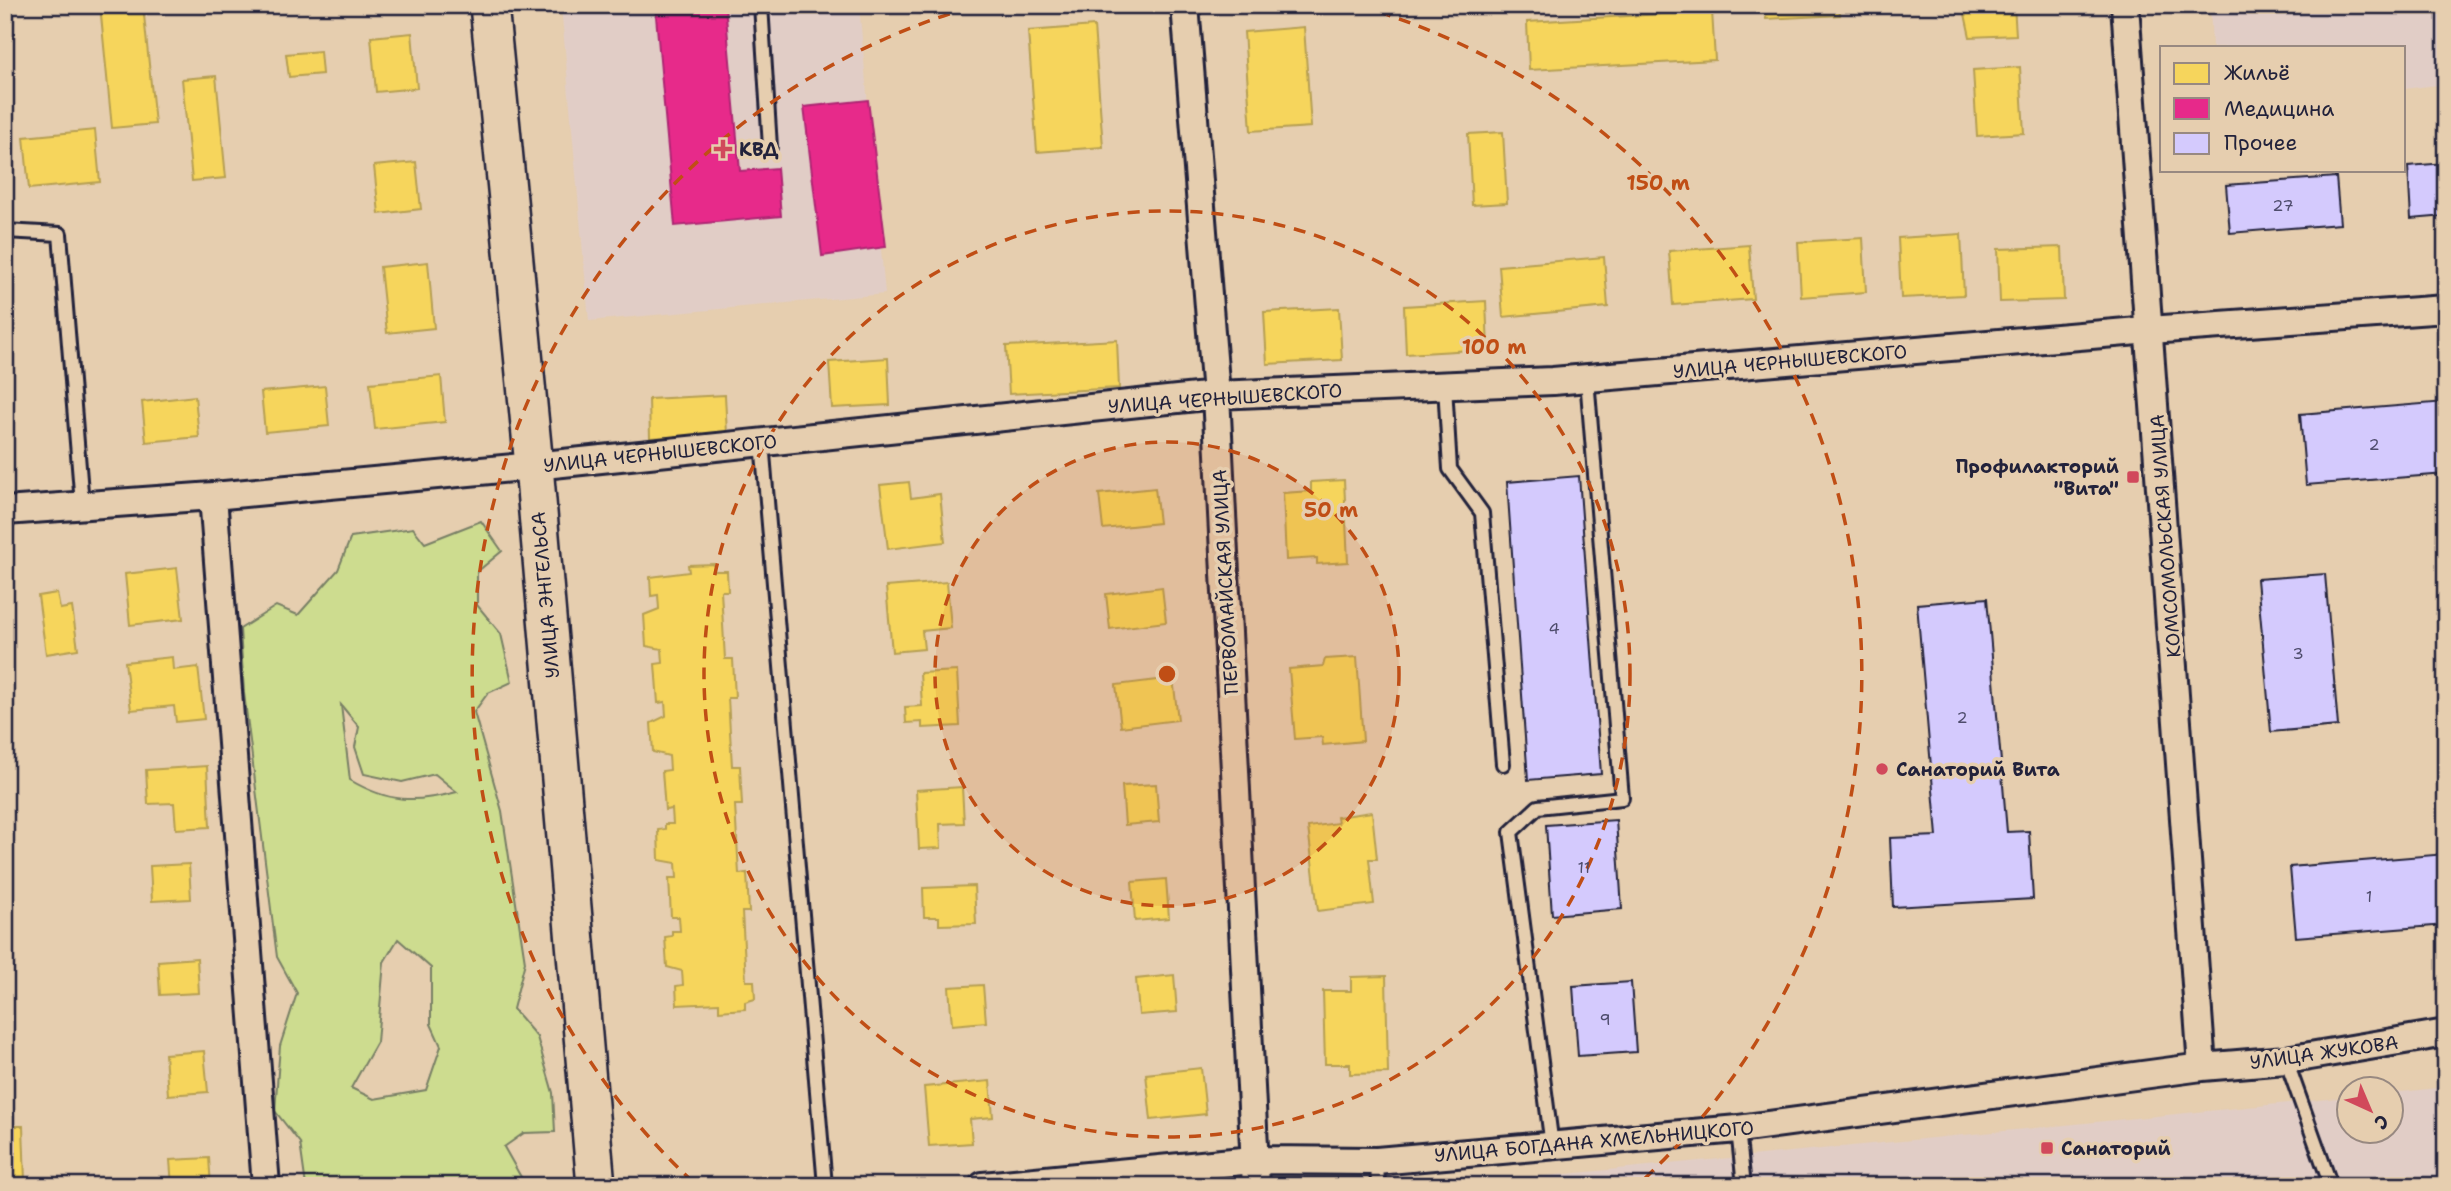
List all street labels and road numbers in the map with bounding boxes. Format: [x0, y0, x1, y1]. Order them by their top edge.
street label: УЛИЦА ЧЕРНЫШЕВСКОГО [1672, 339, 1908, 384]
street label: УЛИЦА ЧЕРНЫШЕВСКОГО [1107, 378, 1343, 419]
street label: КОМСОМОЛЬСКАЯ УЛИЦА [2144, 413, 2186, 659]
street label: УЛИЦА ЧЕРНЫШЕВСКОГО [542, 429, 778, 478]
street label: ПЕРВОМАЙСКАЯ УЛИЦА [1207, 469, 1244, 695]
street label: УЛИЦА ЭНГЕЛЬСА [526, 510, 565, 680]
street label: УЛИЦА ЖУКОВА [2248, 1030, 2400, 1075]
street label: УЛИЦА БОГДАНА ХМЕЛЬНИЦКОГО [1433, 1115, 1755, 1168]

